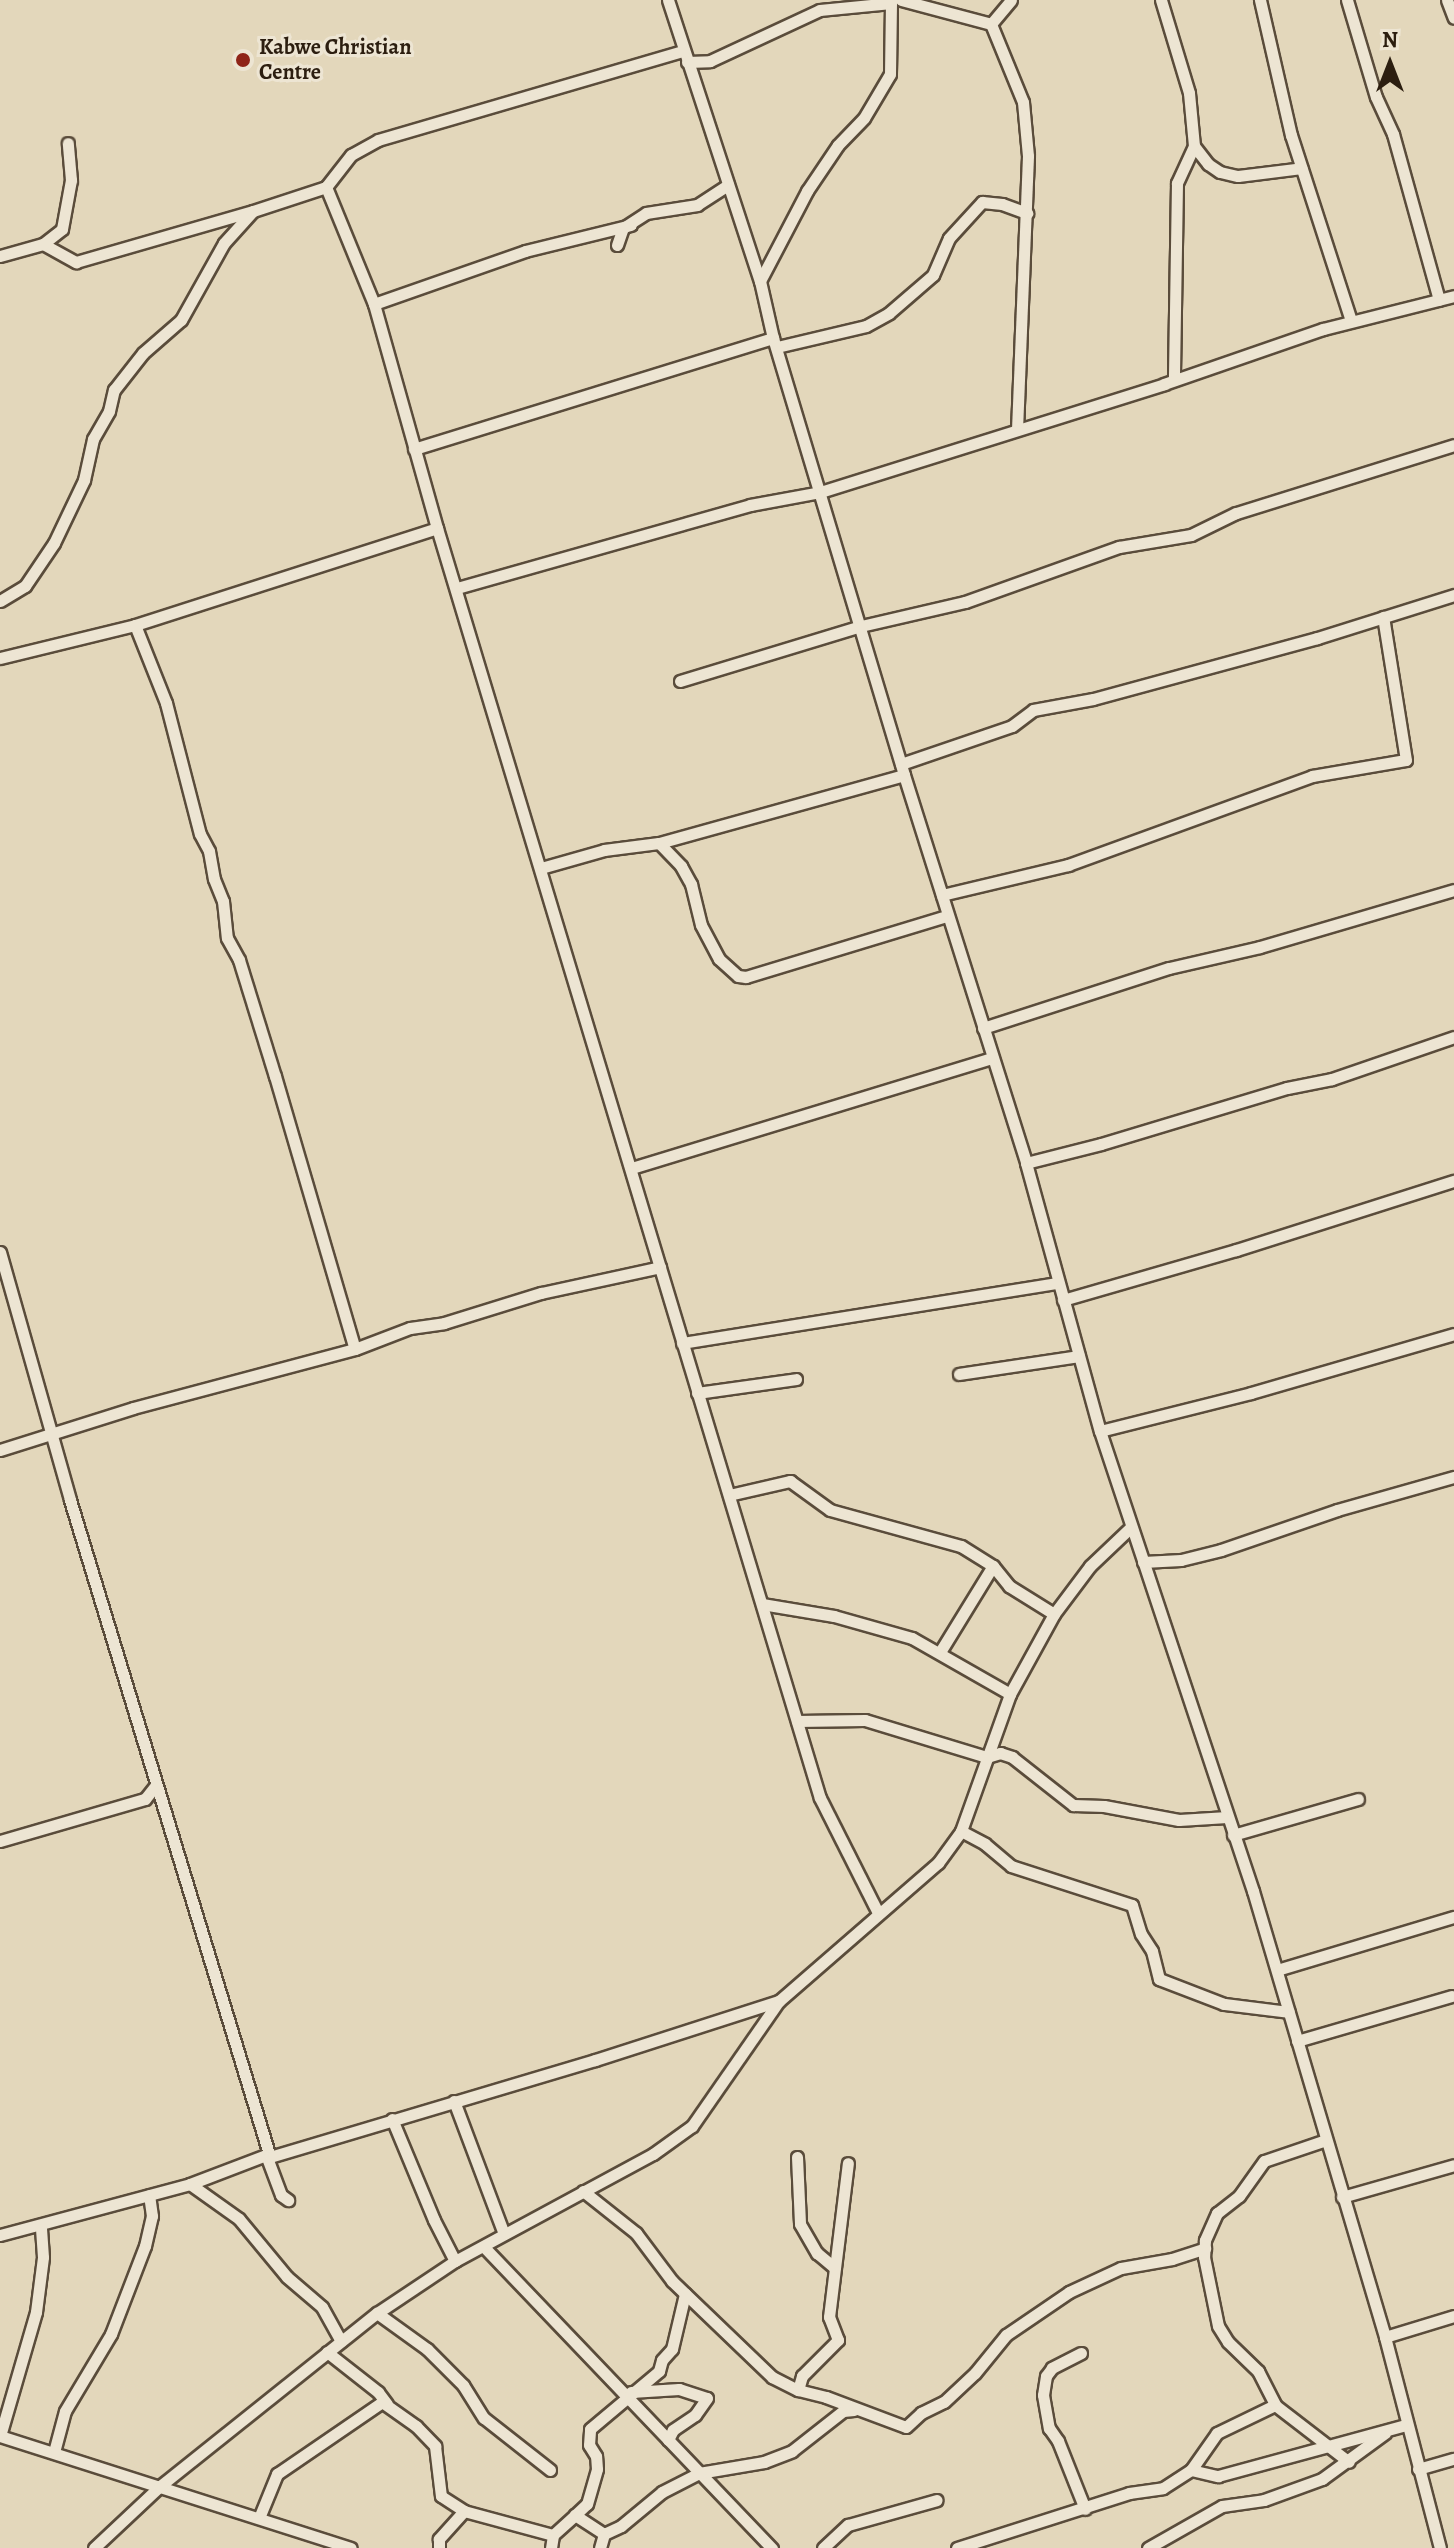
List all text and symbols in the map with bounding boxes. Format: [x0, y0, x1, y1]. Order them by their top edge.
north arrow [1350, 24, 1430, 104]
text: N [1382, 25, 1398, 55]
place label: Kabwe Christian Centre [259, 34, 412, 86]
marker: Kabwe Christian Centre [234, 51, 252, 69]

